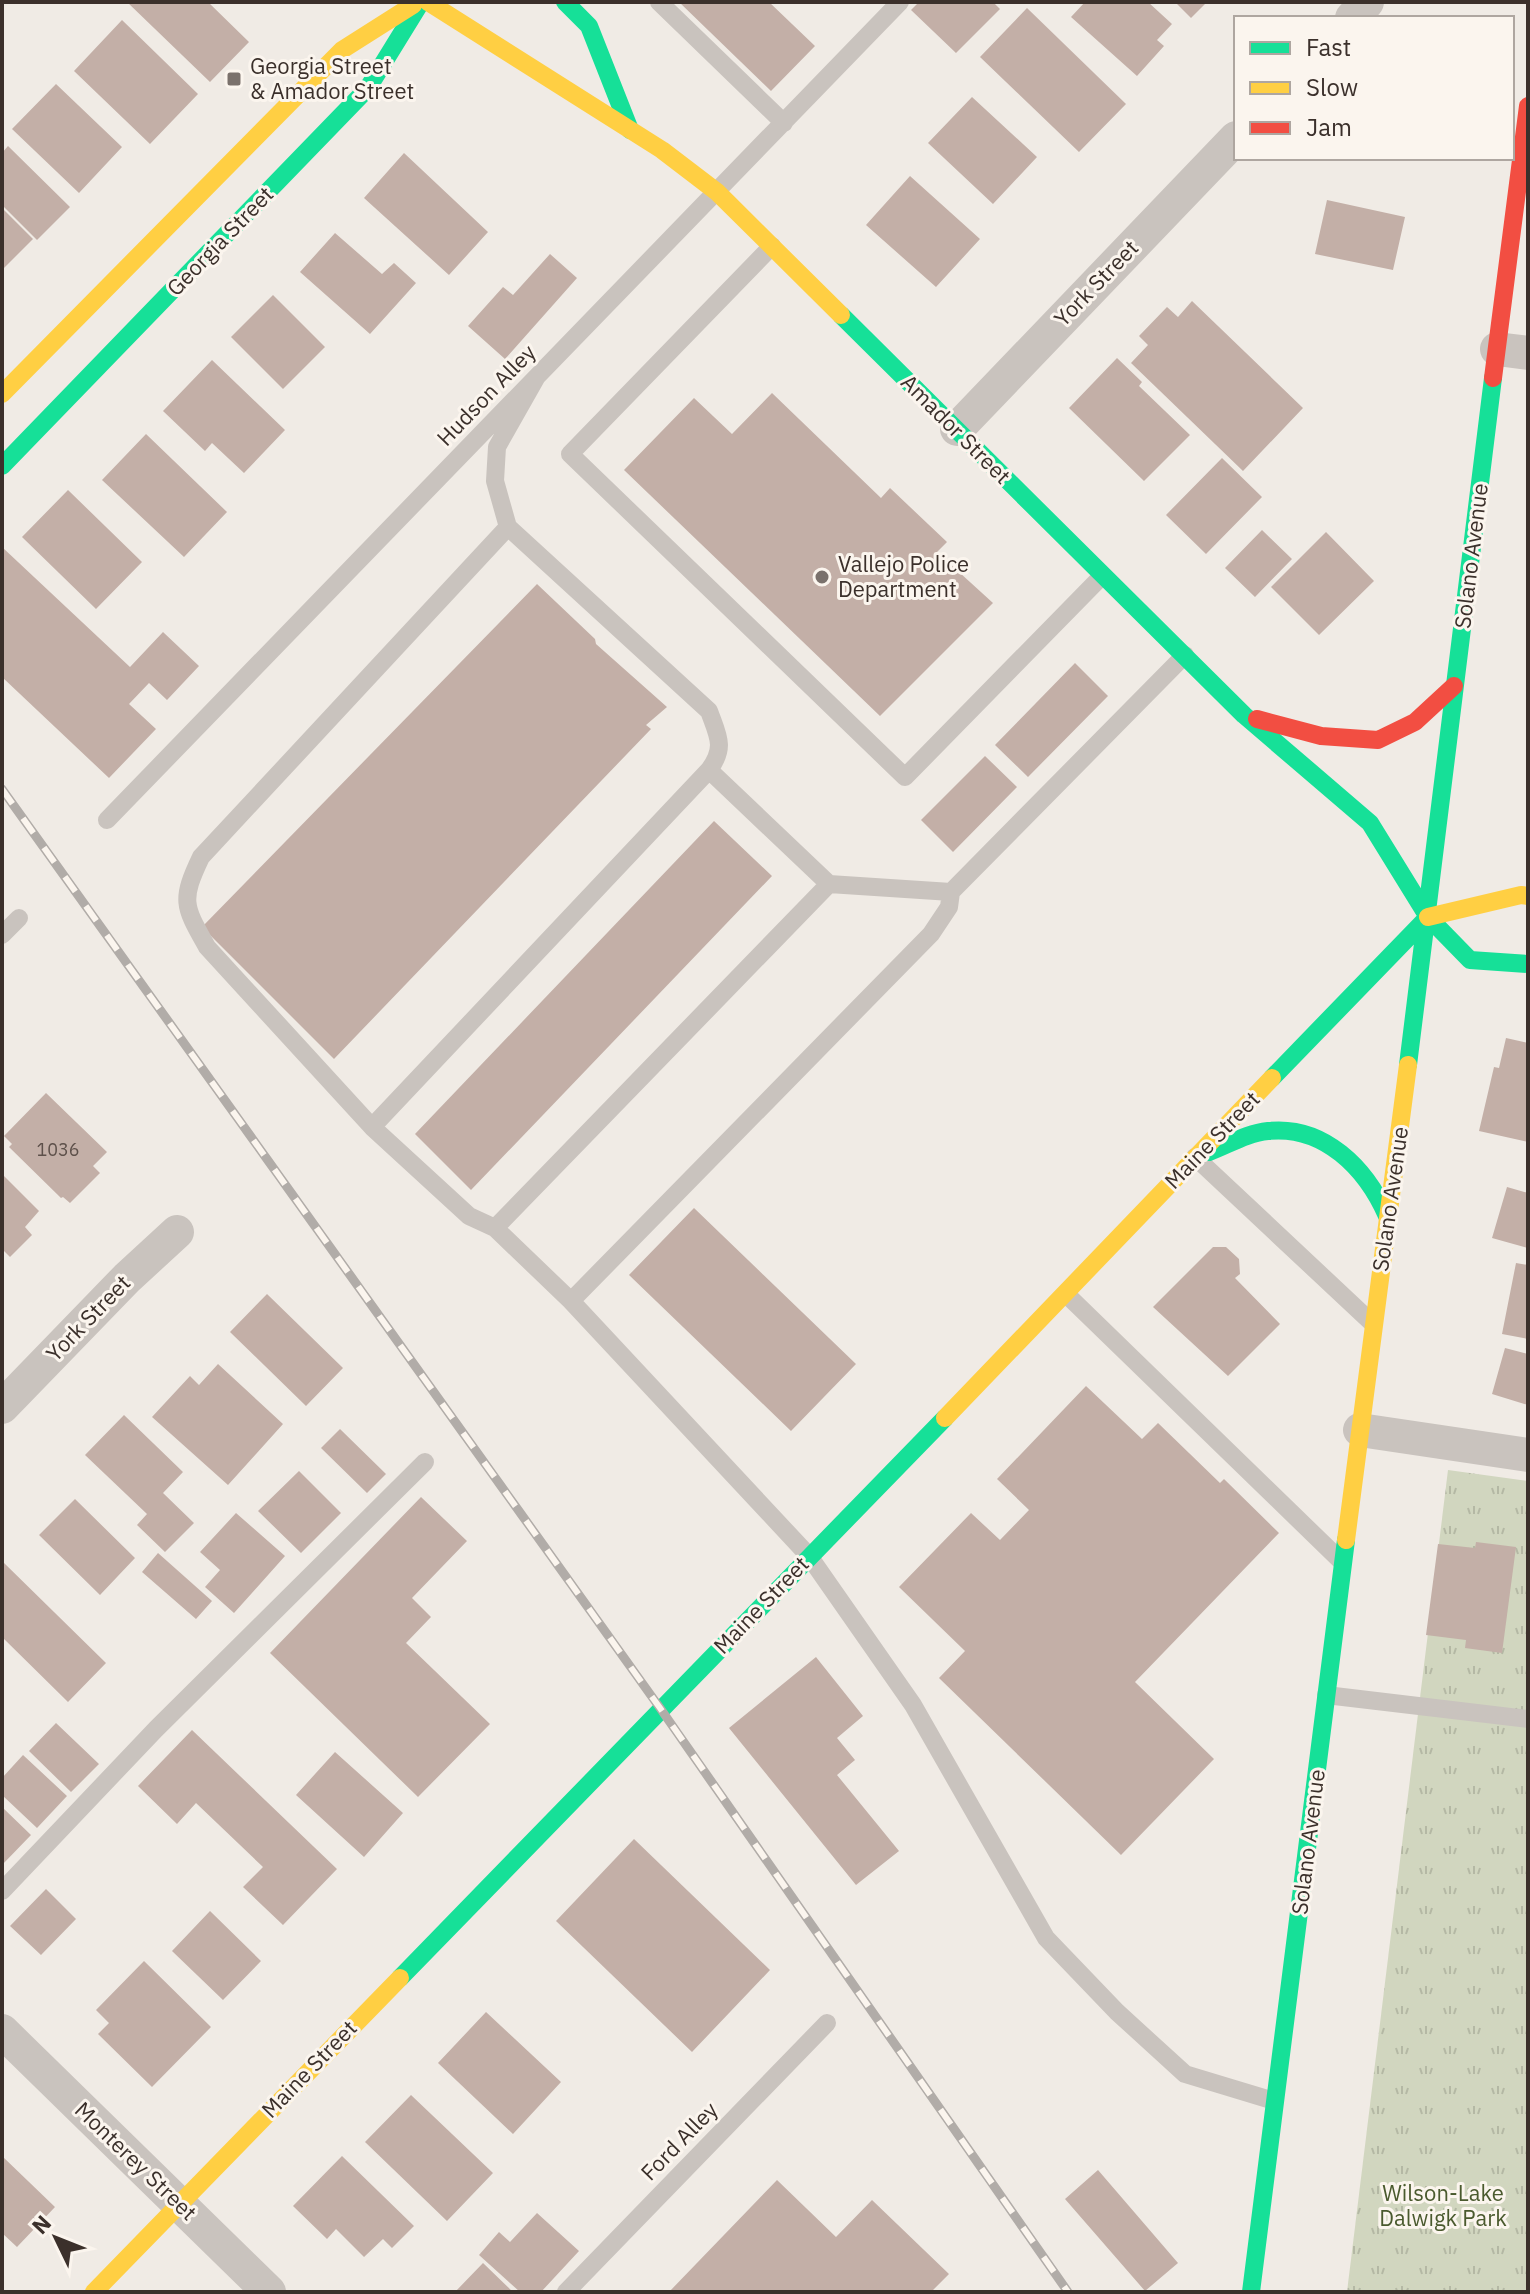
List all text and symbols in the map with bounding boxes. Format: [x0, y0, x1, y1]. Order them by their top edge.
legend [1234, 16, 1514, 160]
text: Fast [1306, 31, 1351, 63]
place label: Georgia Street & Amador Street [250, 51, 414, 105]
marker: Georgia Street & Amador Street [225, 70, 243, 88]
text: Slow [1306, 71, 1358, 103]
text: Jam [1306, 111, 1352, 143]
street label: Georgia Street [160, 180, 279, 302]
street label: York Street [1047, 233, 1144, 332]
street label: Hudson Alley [430, 338, 541, 452]
street label: Amador Street [895, 368, 1017, 490]
street label: Solano Avenue [1447, 482, 1494, 630]
place label: Vallejo Police Department [838, 549, 969, 603]
marker: Vallejo Police Department [813, 568, 831, 586]
street label: Maine Street [1158, 1085, 1266, 1195]
street label: Solano Avenue [1365, 1124, 1414, 1273]
house number: 1036 [36, 1138, 80, 1161]
street label: York Street [39, 1268, 136, 1367]
street label: Maine Street [707, 1550, 815, 1660]
street label: Solano Avenue [1284, 1768, 1331, 1916]
street label: Maine Street [255, 2014, 363, 2124]
street label: Monterey Street [69, 2095, 204, 2226]
street label: Ford Alley [634, 2095, 723, 2186]
park label: Wilson-Lake Dalwigk Park [1379, 2178, 1507, 2232]
north arrow [16, 2198, 96, 2278]
text: N [25, 2208, 57, 2240]

